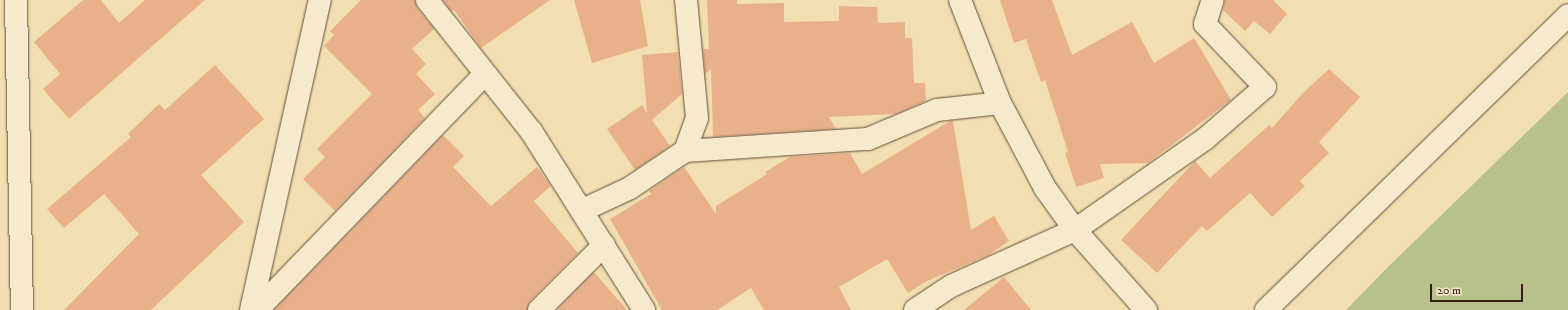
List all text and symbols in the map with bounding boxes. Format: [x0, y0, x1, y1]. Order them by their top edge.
scale bar [1432, 276, 1525, 302]
text: 20 m [1437, 283, 1461, 298]

